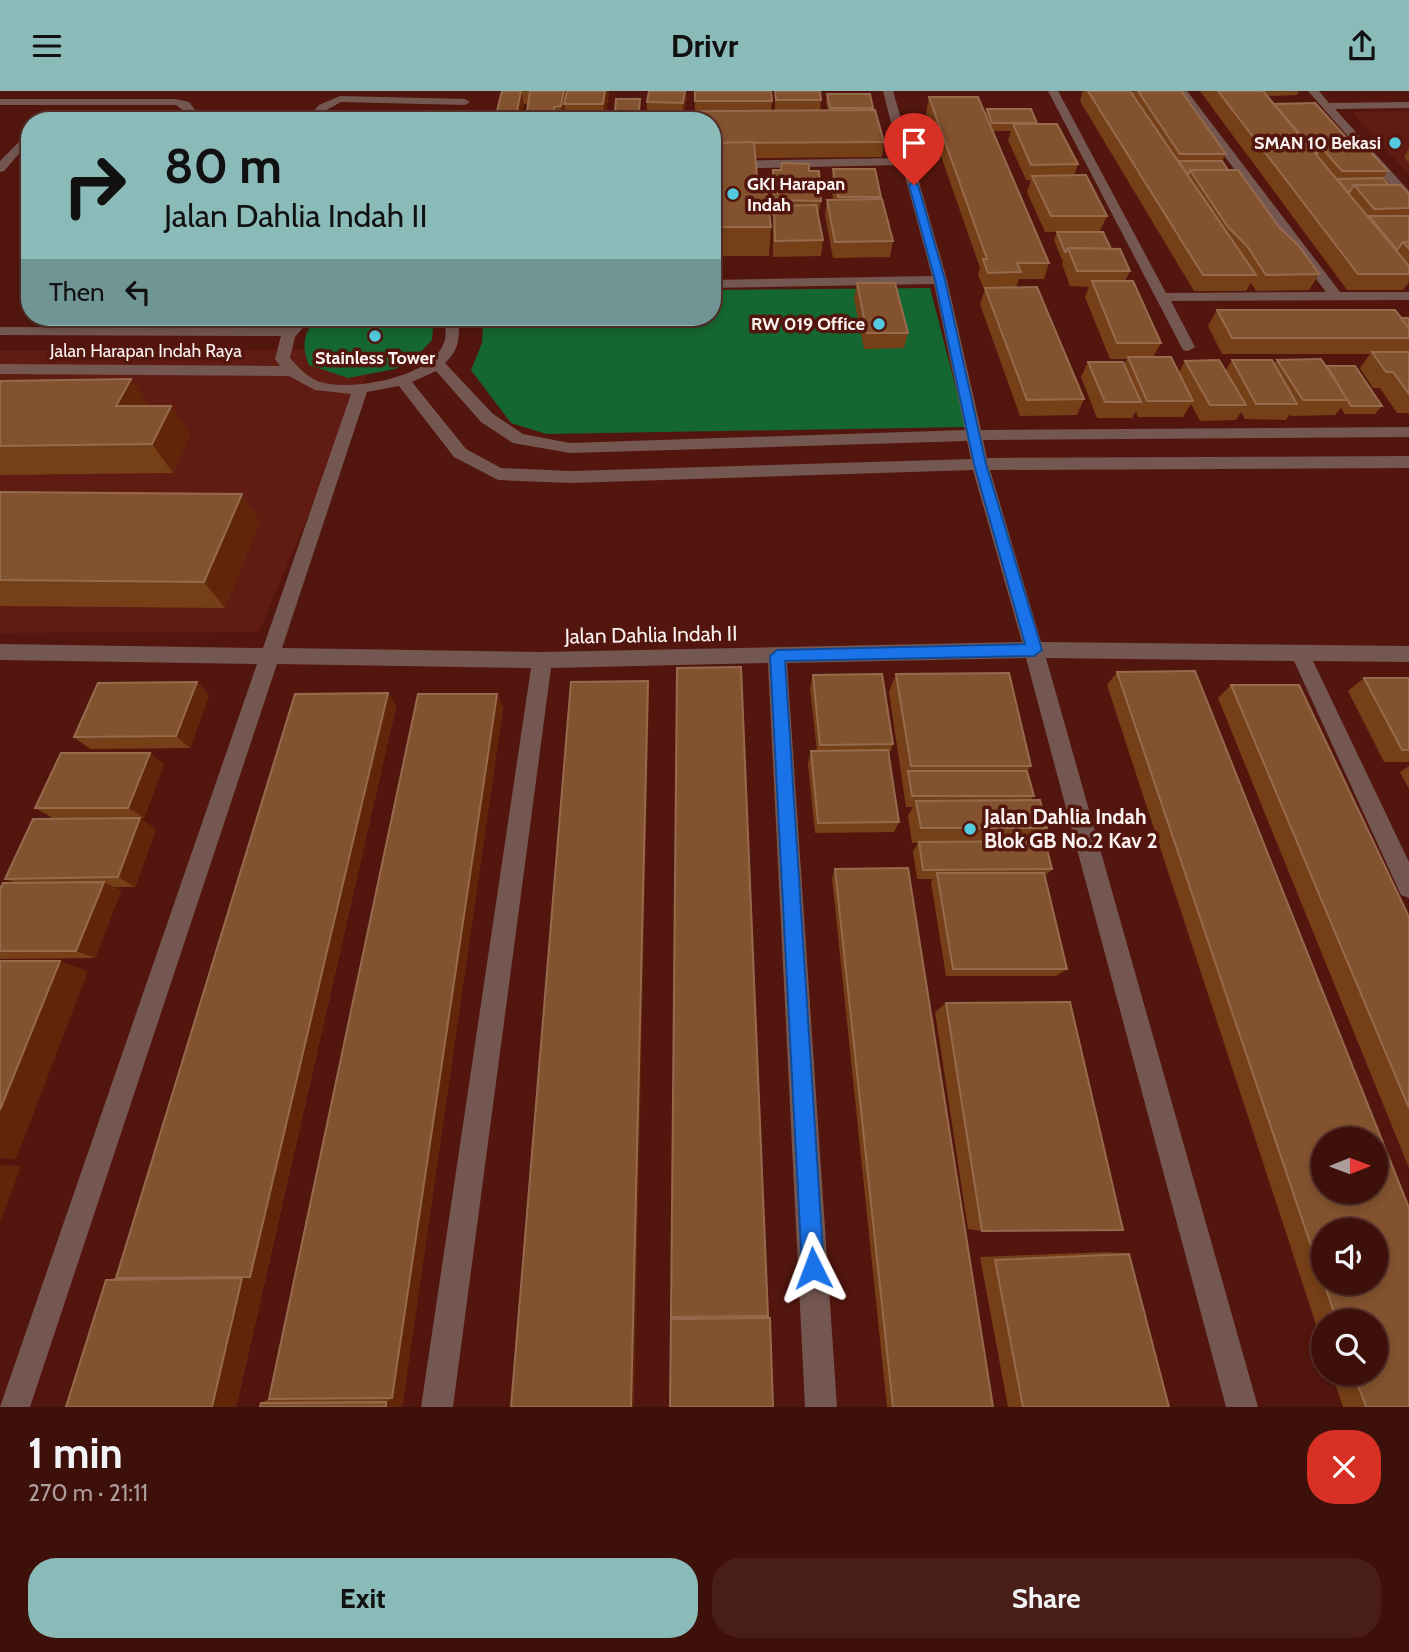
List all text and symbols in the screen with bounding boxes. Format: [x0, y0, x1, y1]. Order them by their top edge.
text: Drivr [671, 26, 738, 65]
icon: menu [28, 27, 66, 65]
icon: share [1343, 27, 1381, 65]
pin [884, 113, 944, 185]
icon: arrive [895, 124, 933, 162]
place label: SMAN 10 Bekasi [1254, 132, 1381, 154]
marker: SMAN 10 Bekasi [1387, 135, 1403, 151]
text: 80 m [164, 136, 282, 195]
icon: right [49, 140, 140, 231]
place label: GKI Harapan Indah [747, 173, 845, 216]
marker: GKI Harapan Indah [725, 186, 741, 202]
text: Jalan Dahlia Indah II [164, 196, 428, 235]
icon: left [119, 273, 157, 311]
text: Then [49, 276, 105, 308]
place label: RW 019 Office [751, 313, 865, 335]
marker: RW 019 Office [871, 316, 887, 332]
marker: Stainless Tower [367, 328, 383, 344]
street label: Jalan Harapan Indah Raya [49, 340, 242, 362]
place label: Stainless Tower [315, 347, 435, 369]
street label: Jalan Dahlia Indah II [563, 620, 738, 649]
place label: Jalan Dahlia Indah Blok GB No.2 Kav 2 [983, 804, 1158, 853]
marker: Jalan Dahlia Indah Blok GB No.2 Kav 2 [962, 821, 978, 837]
north arrow [1311, 1127, 1388, 1204]
map controls [1311, 1127, 1388, 1386]
button: sound [1311, 1218, 1388, 1295]
position arrow [776, 1231, 850, 1305]
button: search [1311, 1309, 1388, 1386]
text: 1 min [28, 1427, 123, 1479]
button: close [1307, 1430, 1381, 1504]
text: 270 m · 21:11 [28, 1479, 148, 1507]
button: Exit [28, 1558, 698, 1638]
button: Share [712, 1558, 1381, 1638]

